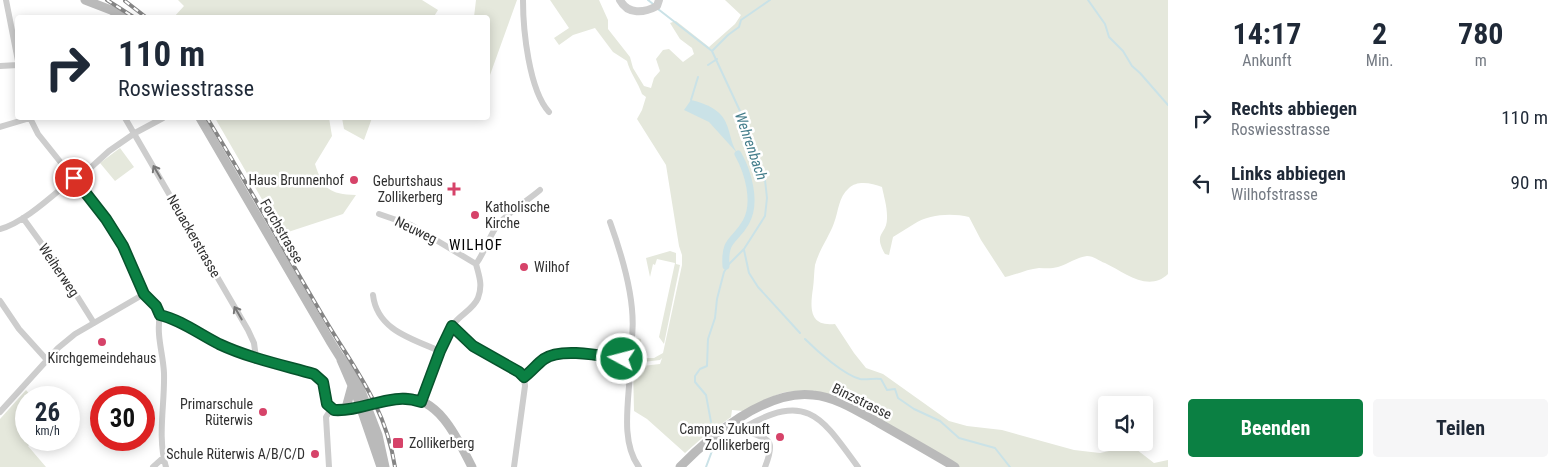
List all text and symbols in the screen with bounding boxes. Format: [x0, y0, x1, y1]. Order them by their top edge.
text: 14:17 [1232, 16, 1301, 51]
text: 2 [1372, 16, 1387, 51]
text: 780 [1458, 16, 1503, 51]
text: 110 m [118, 34, 205, 75]
icon: right [35, 35, 100, 100]
text: Ankunft [1242, 51, 1292, 70]
text: Min. [1366, 51, 1394, 70]
text: m [1475, 51, 1487, 70]
text: Roswiesstrasse [118, 76, 254, 101]
text: Rechts abbiegen [1231, 97, 1357, 120]
icon: right [1188, 104, 1216, 132]
text: 110 m [1501, 106, 1548, 129]
water label: Wehrenbach [731, 110, 771, 182]
text: Roswiesstrasse [1231, 120, 1330, 139]
pin [53, 157, 95, 199]
text: Links abbiegen [1231, 162, 1346, 185]
icon: arrive [60, 164, 88, 192]
one-way arrow [152, 166, 162, 180]
icon: left [1188, 169, 1216, 197]
text: 90 m [1511, 171, 1548, 194]
place label: Haus Brunnenhof [248, 172, 345, 188]
place label: Geburtshaus Zollikerberg [373, 173, 443, 205]
marker: Haus Brunnenhof [348, 174, 360, 186]
marker: Geburtshaus Zollikerberg [447, 182, 461, 196]
text: Wilhofstrasse [1231, 185, 1318, 204]
street label: Neuackerstrasse [164, 192, 224, 281]
street label: Forchstrasse [257, 196, 307, 266]
place label: Katholische Kirche [485, 199, 550, 231]
marker: Katholische Kirche [469, 209, 481, 221]
street label: Neuweg [392, 213, 440, 247]
district label: WILHOF [449, 236, 503, 254]
street label: Weiherweg [35, 240, 83, 300]
place label: Wilhof [534, 259, 570, 275]
marker: Wilhof [518, 261, 530, 273]
one-way arrow [233, 306, 243, 321]
position arrow [595, 332, 647, 384]
marker: Kirchgemeindehaus [96, 336, 108, 348]
place label: Kirchgemeindehaus [48, 350, 156, 366]
street label: Binzstrasse [830, 380, 895, 422]
speed limit sign: 30 [90, 386, 155, 451]
place label: Primarschule Rüterwis [180, 396, 253, 428]
map controls [1098, 396, 1153, 451]
button: sound [1098, 396, 1153, 451]
text: 26 [35, 398, 60, 427]
button: Beenden [1188, 399, 1363, 457]
button: Teilen [1373, 399, 1548, 457]
marker: Primarschule Rüterwis [257, 406, 269, 418]
place label: Campus Zukunft Zollikerberg [679, 421, 770, 453]
text: km/h [35, 424, 60, 438]
marker: Campus Zukunft Zollikerberg [774, 431, 786, 443]
place label: Zollikerberg [409, 435, 474, 451]
marker: Zollikerberg [391, 436, 405, 450]
place label: Schule Rüterwis A/B/C/D [166, 446, 305, 462]
marker: Schule Rüterwis A/B/C/D [309, 448, 321, 460]

